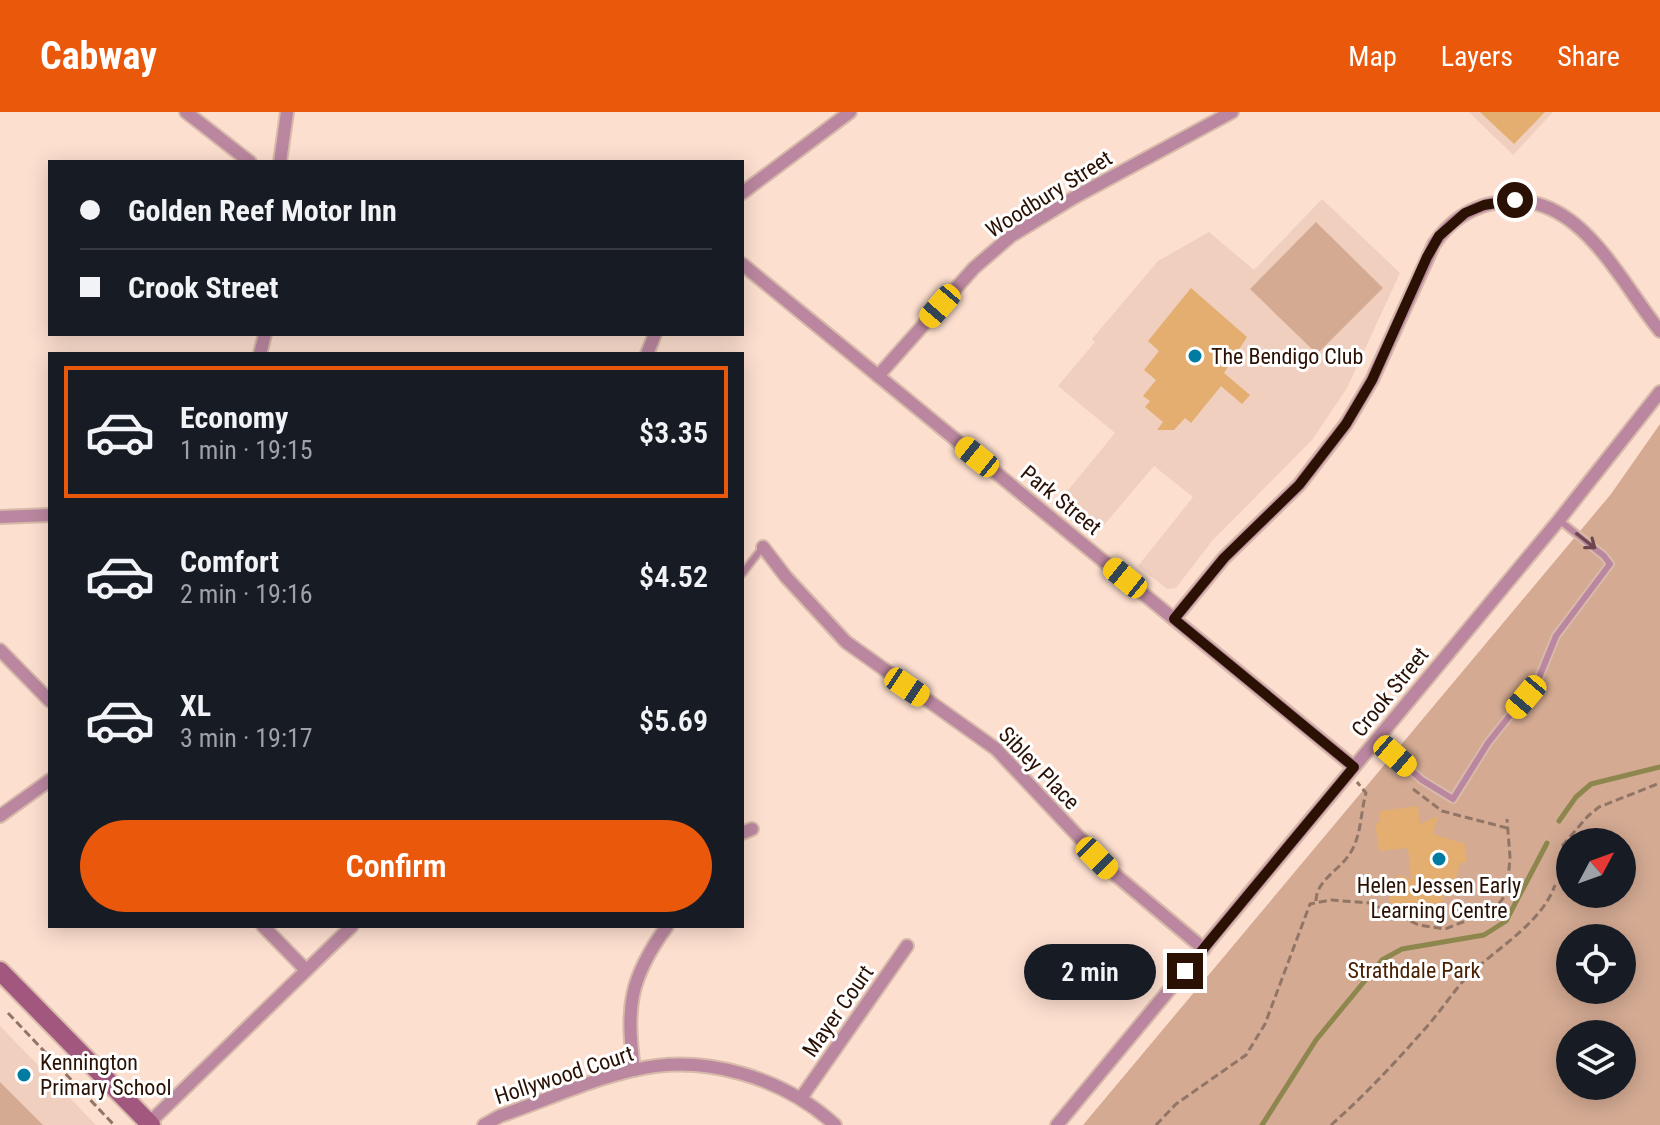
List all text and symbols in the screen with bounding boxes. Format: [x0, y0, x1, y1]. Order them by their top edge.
text: Cabway [40, 34, 157, 78]
text: Map [1348, 40, 1397, 73]
text: Layers [1441, 40, 1513, 73]
text: Share [1557, 40, 1620, 73]
street label: Woodbury Street [981, 145, 1117, 243]
route start [1497, 182, 1533, 218]
text: Golden Reef Motor Inn [128, 193, 397, 228]
text: Crook Street [128, 270, 279, 305]
car [915, 280, 965, 332]
place label: The Bendigo Club [1211, 344, 1363, 369]
marker: The Bendigo Club [1186, 347, 1204, 365]
icon: car [84, 396, 156, 468]
text: Economy [180, 400, 288, 435]
text: $3.35 [639, 415, 708, 450]
car [951, 433, 1003, 481]
text: 1 min · 19:15 [180, 435, 313, 465]
street label: Park Street [1016, 460, 1106, 540]
one-way arrow [1575, 532, 1595, 550]
icon: car [84, 540, 156, 612]
text: Comfort [180, 544, 279, 579]
car [1099, 554, 1151, 602]
text: $4.52 [639, 559, 708, 594]
text: 2 min · 19:16 [180, 579, 313, 609]
street label: Crook Street [1346, 642, 1434, 742]
car [880, 664, 934, 710]
car [1501, 671, 1551, 723]
icon: car [84, 684, 156, 756]
text: XL [180, 688, 211, 723]
text: $5.69 [639, 703, 708, 738]
street label: Sibley Place [994, 722, 1084, 814]
text: 3 min · 19:17 [180, 723, 313, 753]
car [1369, 731, 1421, 781]
button: Confirm [80, 820, 712, 912]
north arrow [1556, 828, 1636, 908]
map controls [1556, 828, 1636, 1100]
car [1072, 833, 1122, 883]
marker: Helen Jessen Early Learning Centre [1430, 850, 1448, 868]
place label: Helen Jessen Early Learning Centre [1357, 873, 1521, 923]
button: locate [1556, 924, 1636, 1004]
callout: 2 min [1025, 943, 1157, 999]
route end [1167, 953, 1203, 989]
text: 2 min [1061, 957, 1119, 987]
park label: Strathdale Park [1348, 958, 1481, 983]
street label: Mayer Court [797, 960, 879, 1062]
button: layers [1556, 1020, 1636, 1100]
street label: Hollywood Court [492, 1041, 636, 1109]
place label: Kennington Primary School [40, 1050, 171, 1100]
marker: Kennington Primary School [15, 1066, 33, 1084]

